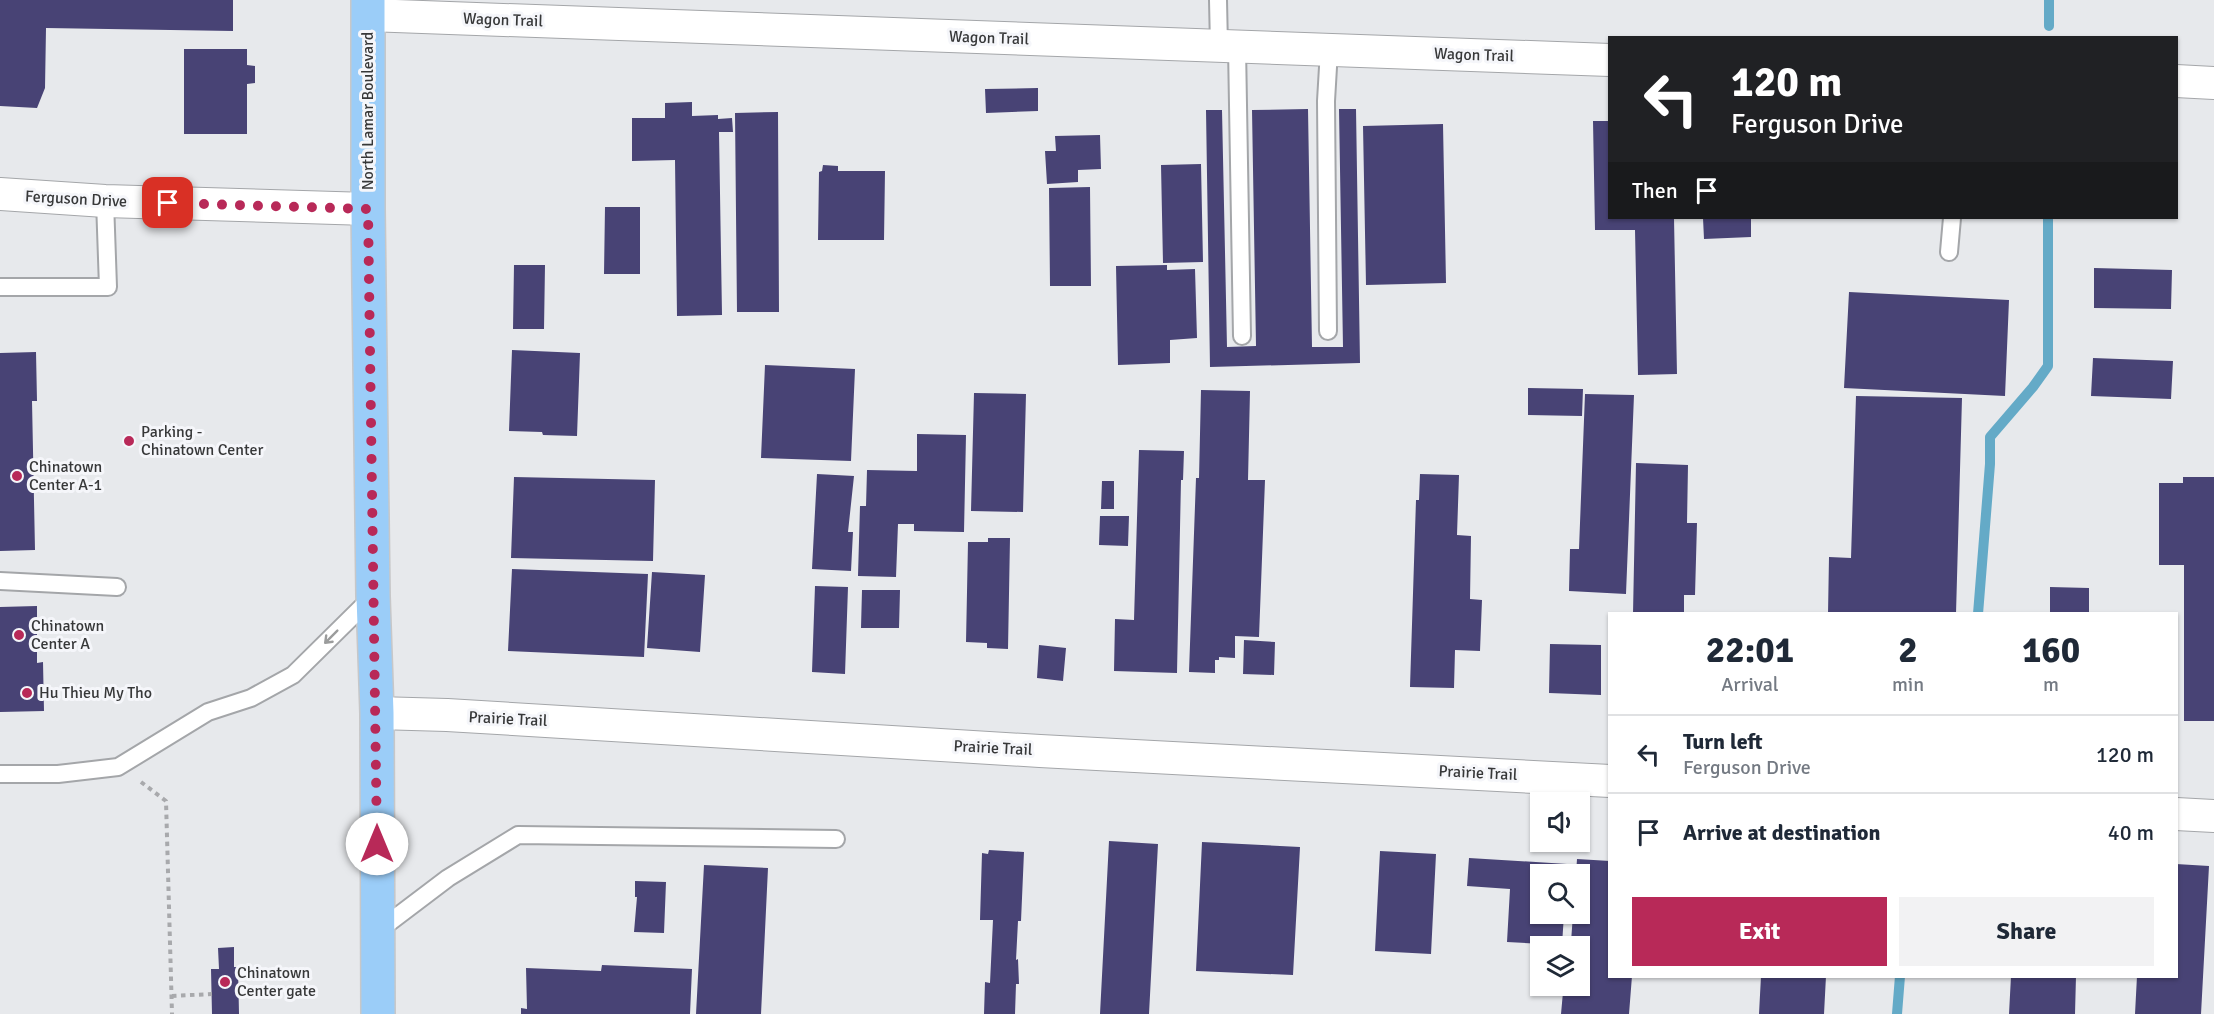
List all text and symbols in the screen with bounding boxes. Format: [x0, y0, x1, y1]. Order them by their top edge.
street label: Wagon Trail [463, 9, 544, 31]
street label: Wagon Trail [949, 27, 1030, 49]
street label: North Lamar Boulevard [358, 32, 378, 190]
street label: Wagon Trail [1434, 44, 1515, 66]
text: 120 m [1731, 57, 1842, 108]
icon: left [1632, 60, 1710, 138]
text: Ferguson Drive [1731, 108, 1903, 141]
icon: arrive [1690, 174, 1723, 207]
pin [142, 177, 193, 228]
text: Then [1632, 177, 1678, 204]
street label: Ferguson Drive [24, 186, 128, 212]
icon: arrive [151, 186, 184, 219]
place label: Parking - Chinatown Center [141, 422, 264, 460]
marker: Parking - Chinatown Center [122, 434, 136, 448]
place label: Chinatown Center A-1 [29, 457, 102, 495]
marker: Chinatown Center A-1 [10, 469, 24, 483]
place label: Chinatown Center A [31, 616, 104, 654]
marker: Chinatown Center A [12, 628, 26, 642]
text: 22:01 [1706, 628, 1794, 673]
text: 2 [1898, 628, 1918, 673]
text: 160 [2022, 628, 2080, 673]
one-way arrow [324, 630, 339, 645]
text: Arrival [1721, 672, 1779, 697]
text: min [1892, 672, 1924, 697]
text: m [2043, 672, 2059, 697]
place label: Hu Thieu My Tho [39, 683, 152, 703]
marker: Hu Thieu My Tho [20, 686, 34, 700]
street label: Prairie Trail [468, 707, 548, 731]
text: Turn left [1683, 728, 1763, 755]
street label: Prairie Trail [953, 736, 1033, 760]
icon: left [1632, 738, 1665, 771]
text: 120 m [2096, 741, 2154, 768]
text: Ferguson Drive [1683, 755, 1811, 780]
street label: Prairie Trail [1438, 761, 1518, 785]
map controls [1530, 792, 1590, 996]
button: sound [1530, 792, 1590, 852]
position arrow [345, 812, 409, 876]
icon: arrive [1632, 816, 1665, 849]
text: Arrive at destination [1683, 819, 1880, 846]
text: 40 m [2108, 819, 2154, 846]
button: search [1530, 864, 1590, 924]
button: Exit [1632, 897, 1887, 966]
button: Share [1899, 897, 2154, 966]
button: layers [1530, 936, 1590, 996]
place label: Chinatown Center gate [237, 963, 316, 1001]
marker: Chinatown Center gate [218, 975, 232, 989]

